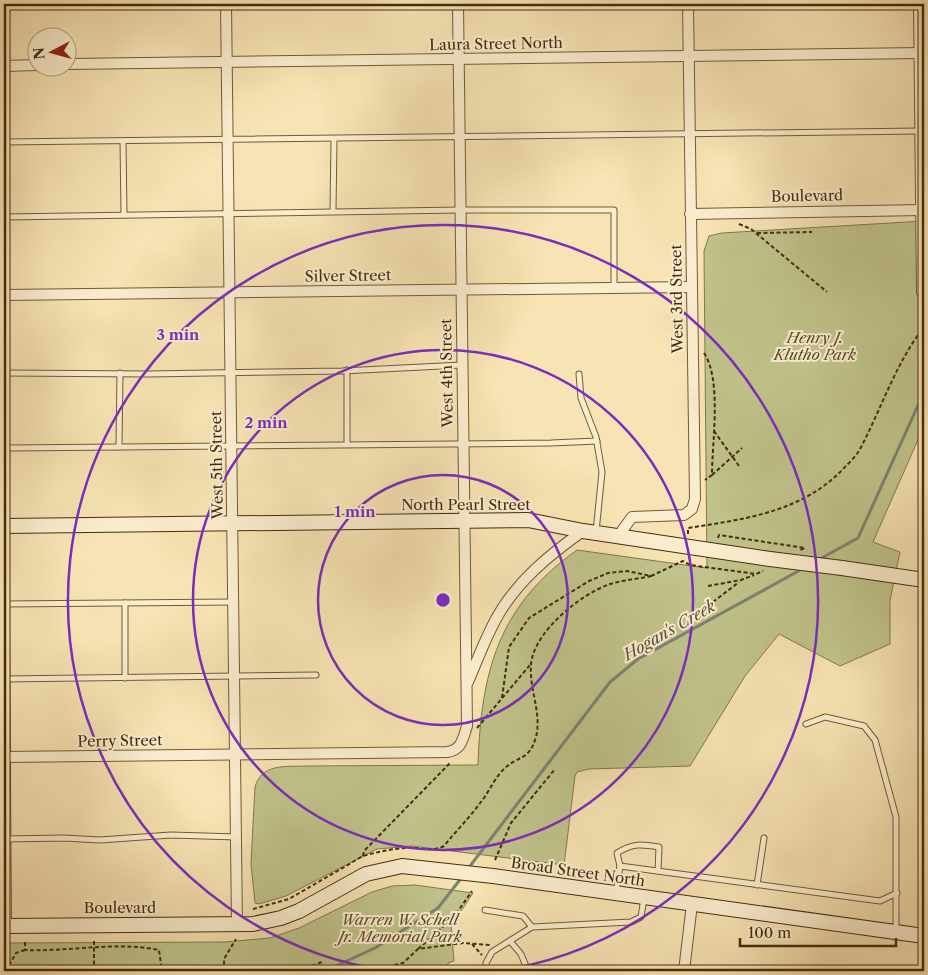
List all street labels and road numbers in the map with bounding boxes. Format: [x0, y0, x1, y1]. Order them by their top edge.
street label: Laura Street North [429, 33, 564, 54]
street label: Boulevard [771, 185, 843, 206]
street label: West 3rd Street [666, 243, 687, 355]
street label: Silver Street [305, 265, 392, 286]
street label: West 4th Street [436, 318, 457, 429]
street label: West 5th Street [206, 410, 227, 520]
street label: North Pearl Street [401, 495, 531, 514]
street label: Perry Street [77, 730, 163, 751]
street label: Broad Street North [510, 853, 647, 890]
street label: Boulevard [84, 898, 156, 917]

